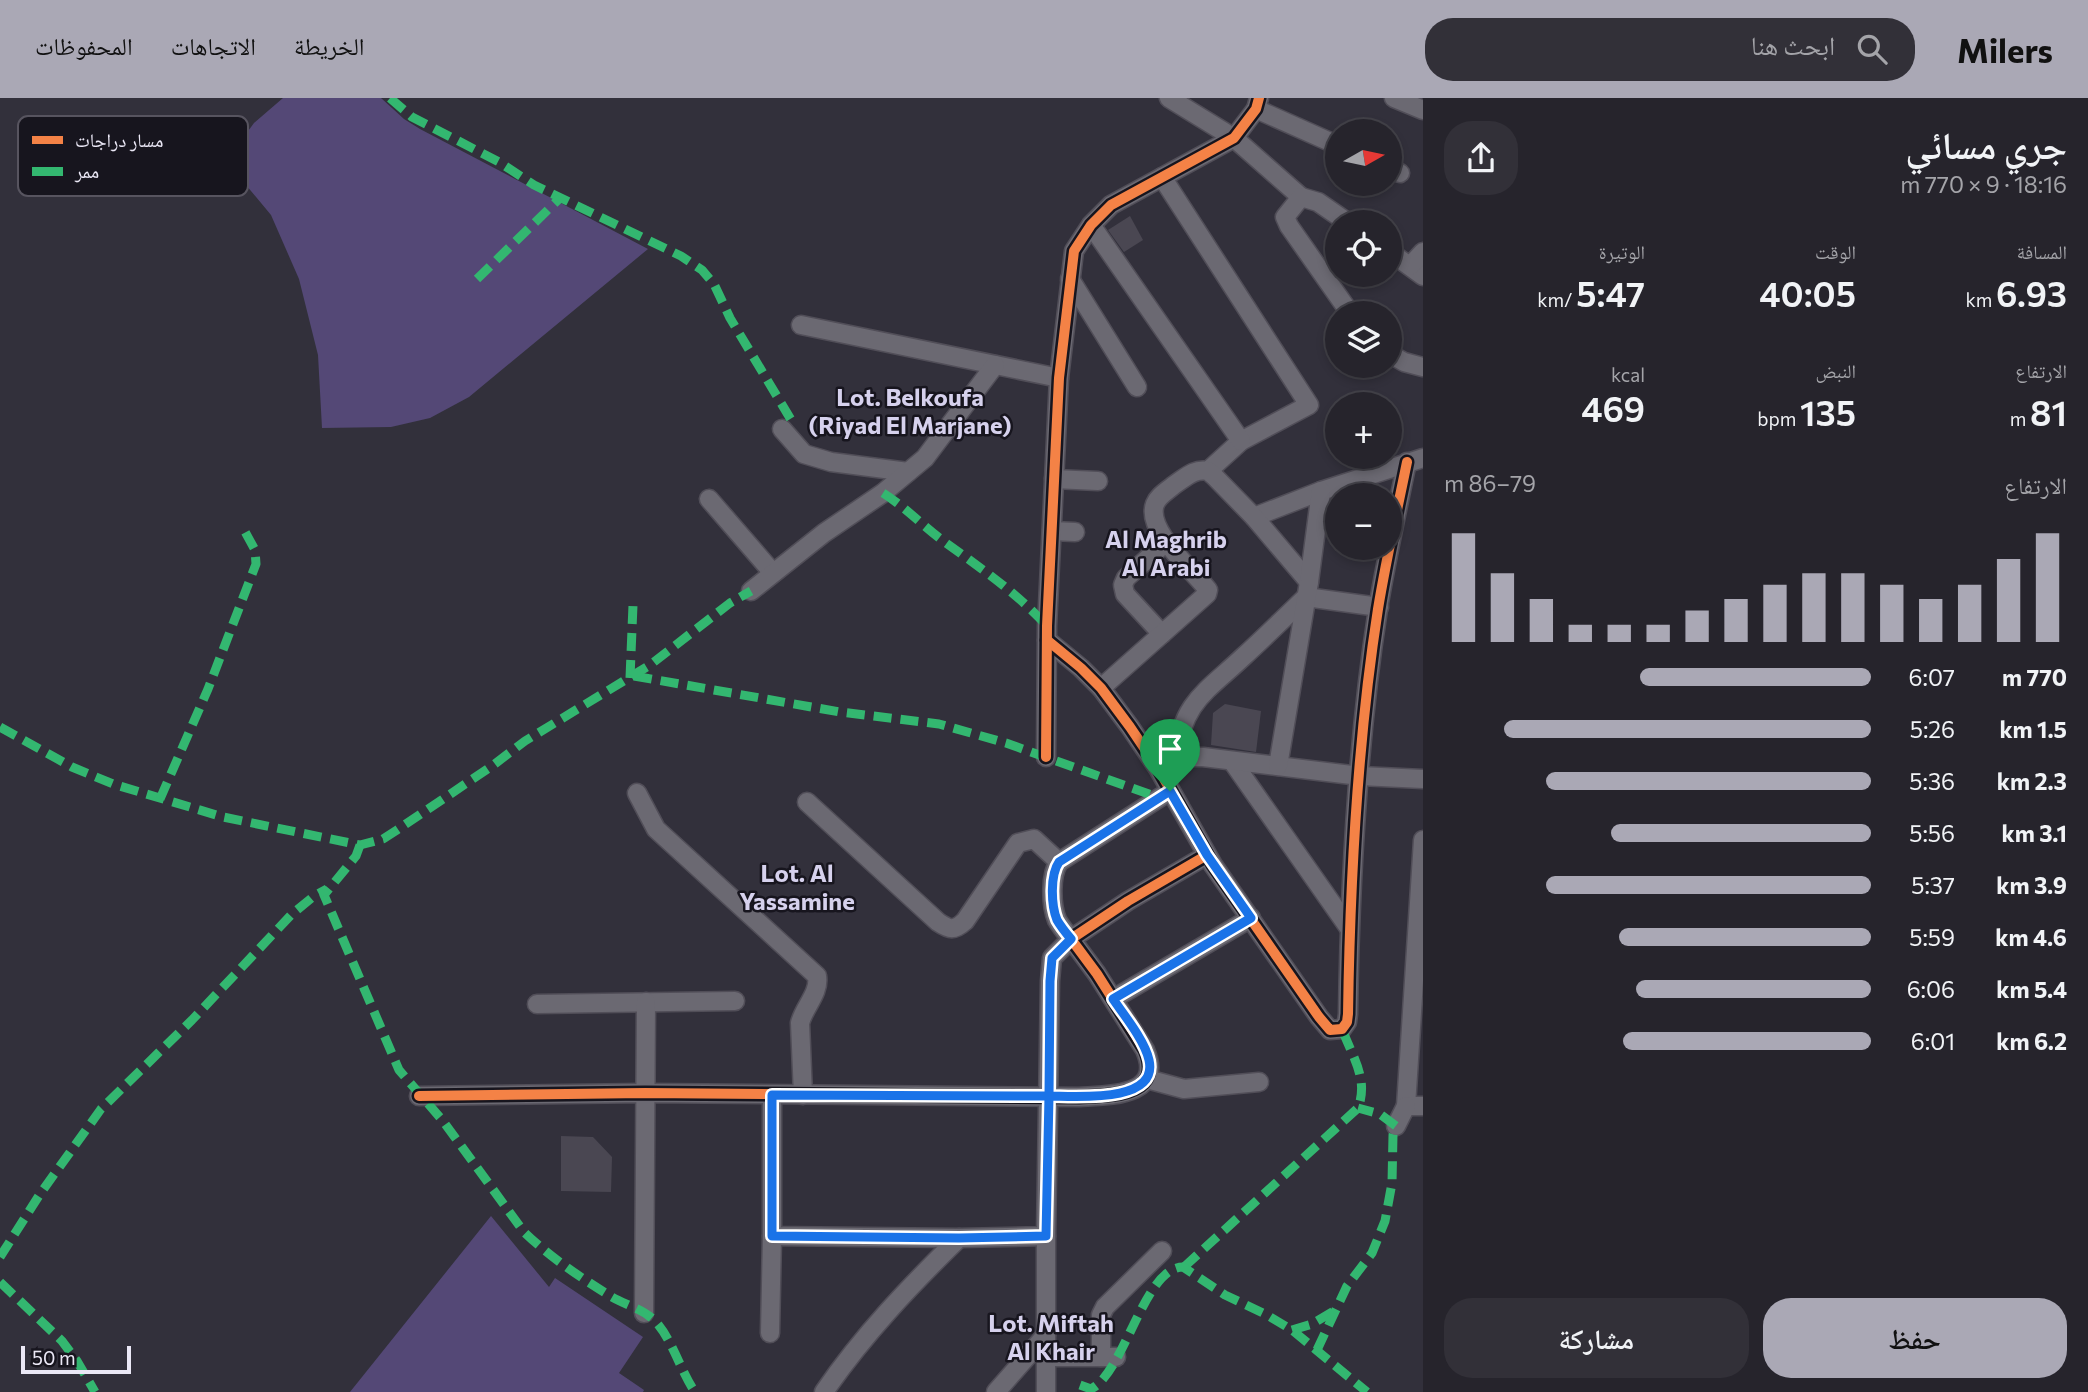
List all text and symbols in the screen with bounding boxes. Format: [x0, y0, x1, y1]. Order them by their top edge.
search box [1425, 18, 1915, 81]
text: ابحث هنا [1751, 29, 1835, 60]
text: Milers [1957, 29, 2053, 70]
icon: search [1853, 30, 1891, 68]
text: المحفوظات [35, 31, 133, 60]
text: الاتجاهات [171, 31, 256, 60]
text: الخريطة [294, 31, 365, 60]
legend [18, 116, 248, 196]
north arrow [1325, 119, 1402, 196]
map controls [1325, 119, 1402, 560]
text: جري مسائي [1905, 120, 2067, 167]
button: share [1444, 121, 1518, 195]
text: مسار دراجات [75, 128, 163, 152]
text: ممر [74, 159, 99, 183]
text: 18:16 · 9 × 770 m [1900, 170, 2067, 198]
button: locate [1325, 210, 1402, 287]
text: الوتيرة [1599, 240, 1645, 263]
text: الوقت [1815, 240, 1856, 263]
text: المسافة [2017, 240, 2067, 263]
text: 5:47 [1576, 271, 1645, 314]
text: 40:05 [1759, 271, 1856, 314]
text: 6.93 [1996, 271, 2067, 314]
text: /km [1537, 288, 1576, 311]
text: km [1966, 288, 1996, 311]
button: layers [1325, 301, 1402, 378]
text: النبض [1815, 359, 1856, 382]
text: الارتفاع [2015, 359, 2067, 382]
text: kcal [1611, 363, 1645, 386]
district label: Lot. Belkoufa (Riyad El Marjane) [808, 382, 1012, 439]
text: 469 [1581, 386, 1645, 429]
text: 135 [1800, 390, 1856, 433]
text: 81 [2030, 390, 2067, 433]
button: + [1325, 392, 1402, 469]
text: bpm [1757, 407, 1800, 430]
text: m [2010, 407, 2030, 430]
text: 79–86 m [1444, 469, 1536, 497]
text: الارتفاع [2004, 471, 2067, 499]
button: − [1325, 483, 1402, 560]
district label: Al Maghrib Al Arabi [1105, 524, 1227, 581]
text: 6:07 [1909, 663, 1955, 691]
text: 770 m [2002, 663, 2067, 691]
text: 5:26 [1910, 715, 1955, 743]
text: 1.5 km [1999, 715, 2067, 743]
pin [1140, 719, 1200, 791]
icon: arrive [1151, 730, 1189, 768]
text: 5:36 [1909, 767, 1955, 795]
text: 2.3 km [1997, 767, 2067, 795]
text: 5:56 [1909, 819, 1955, 847]
text: 3.1 km [2001, 819, 2067, 847]
district label: Lot. Al Yassamine [739, 858, 855, 915]
text: 5:37 [1911, 871, 1955, 899]
text: 3.9 km [1996, 871, 2067, 899]
text: 5:59 [1909, 923, 1955, 951]
text: 4.6 km [1995, 923, 2067, 951]
text: 6:06 [1907, 975, 1955, 1003]
text: 5.4 km [1996, 975, 2067, 1003]
text: 6:01 [1911, 1027, 1955, 1055]
text: 6.2 km [1996, 1027, 2067, 1055]
button: مشاركة [1444, 1298, 1749, 1378]
button: حفظ [1763, 1298, 2067, 1378]
district label: Lot. Miftah Al Khair [988, 1308, 1114, 1365]
scale bar [21, 1343, 131, 1375]
text: 50 m [32, 1346, 76, 1369]

